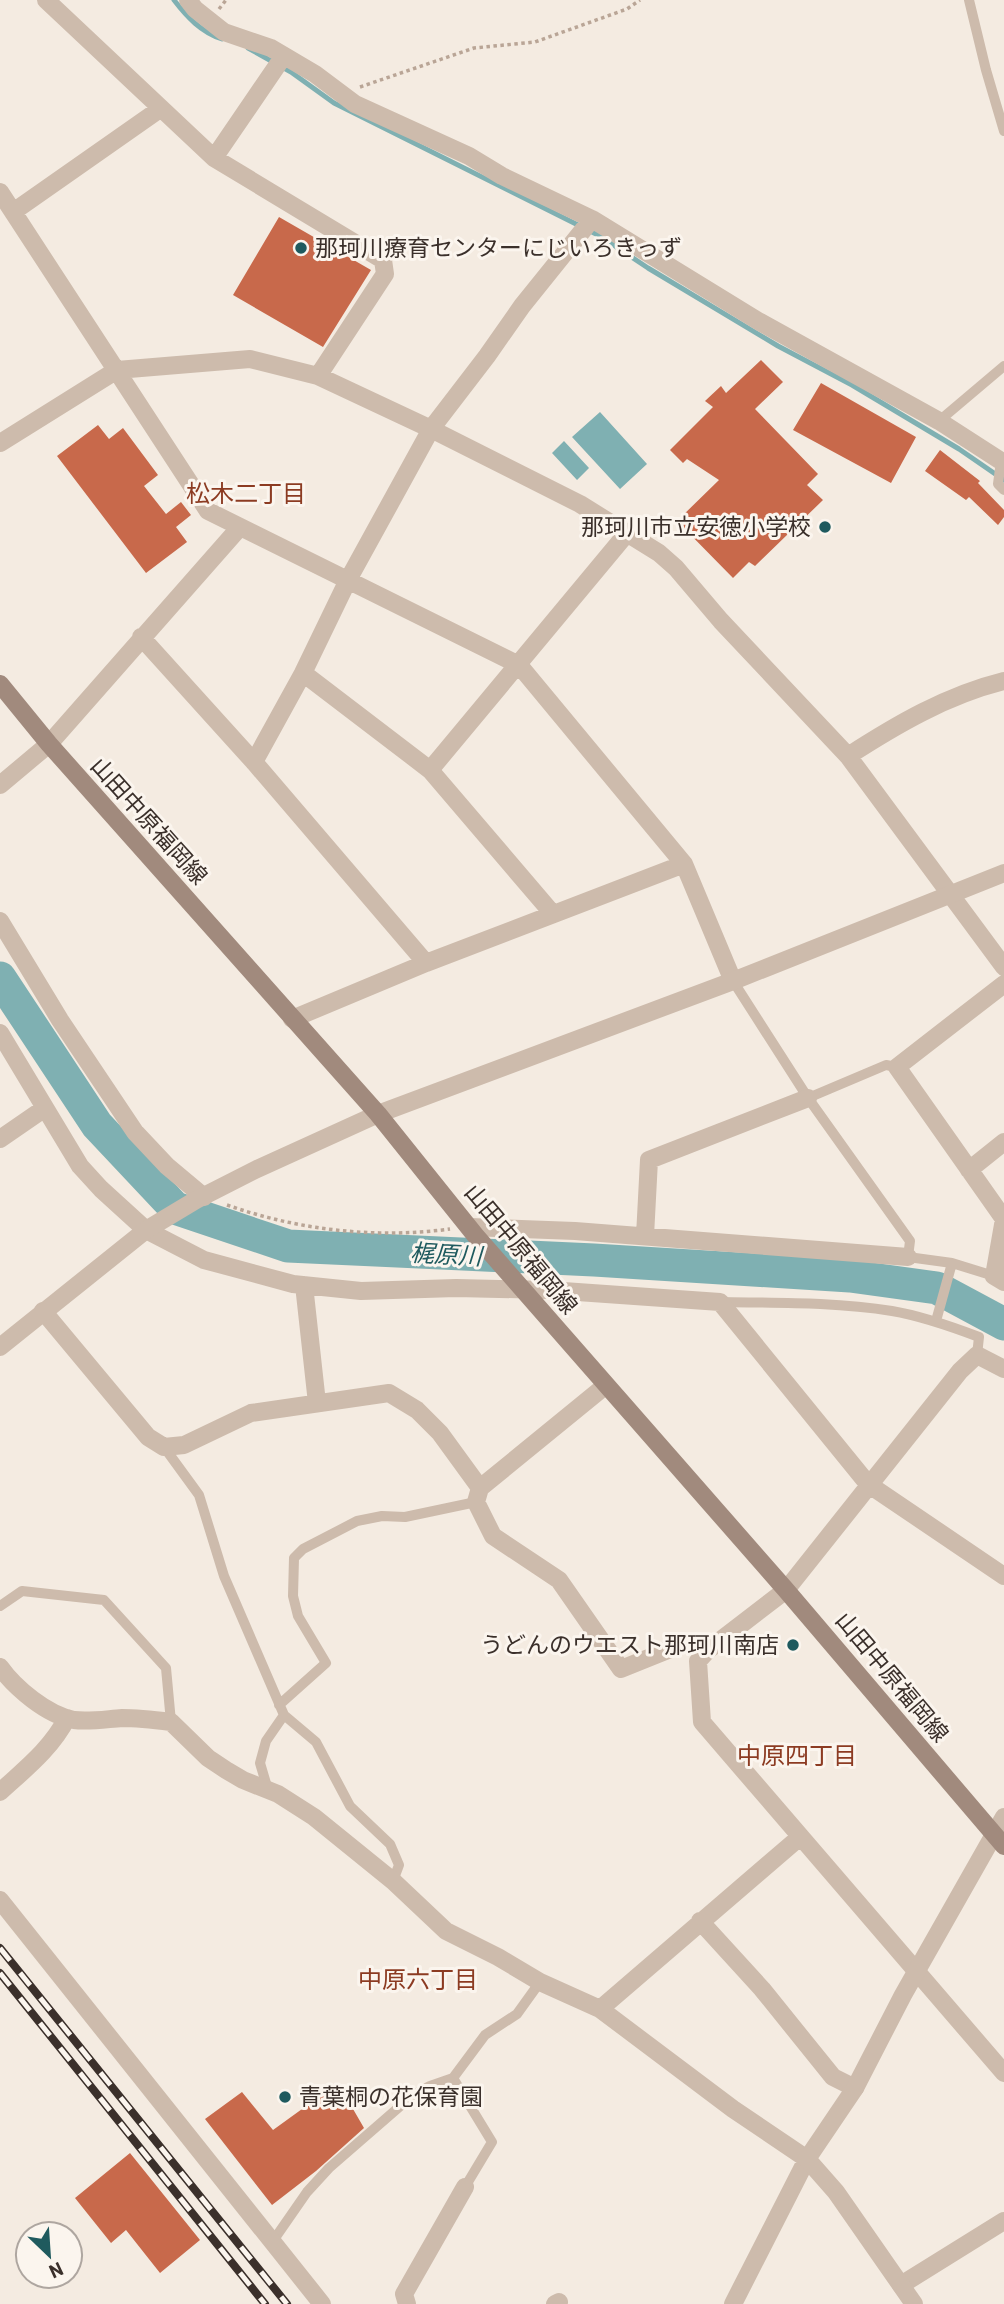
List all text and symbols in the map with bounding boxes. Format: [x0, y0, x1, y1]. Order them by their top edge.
place label: 那珂川療育センターにじいろきっず [315, 233, 682, 261]
marker: 那珂川療育センターにじいろきっず [293, 240, 309, 256]
district label: 松木二丁目 [186, 478, 306, 507]
place label: 那珂川市立安徳小学校 [581, 512, 811, 540]
marker: 那珂川市立安徳小学校 [817, 519, 833, 535]
street label: 山田中原福岡線 [85, 751, 214, 890]
street label: 山田中原福岡線 [459, 1178, 584, 1319]
water label: 梶原川 [409, 1237, 486, 1270]
street label: 山田中原福岡線 [830, 1606, 955, 1747]
place label: うどんのウエスト那珂川南店 [480, 1630, 779, 1658]
marker: うどんのウエスト那珂川南店 [785, 1637, 801, 1653]
district label: 中原四丁目 [737, 1740, 857, 1769]
district label: 中原六丁目 [358, 1964, 478, 1993]
place label: 青葉桐の花保育園 [299, 2082, 483, 2110]
marker: 青葉桐の花保育園 [277, 2089, 293, 2105]
north arrow [14, 2220, 84, 2290]
text: N [46, 2258, 67, 2284]

